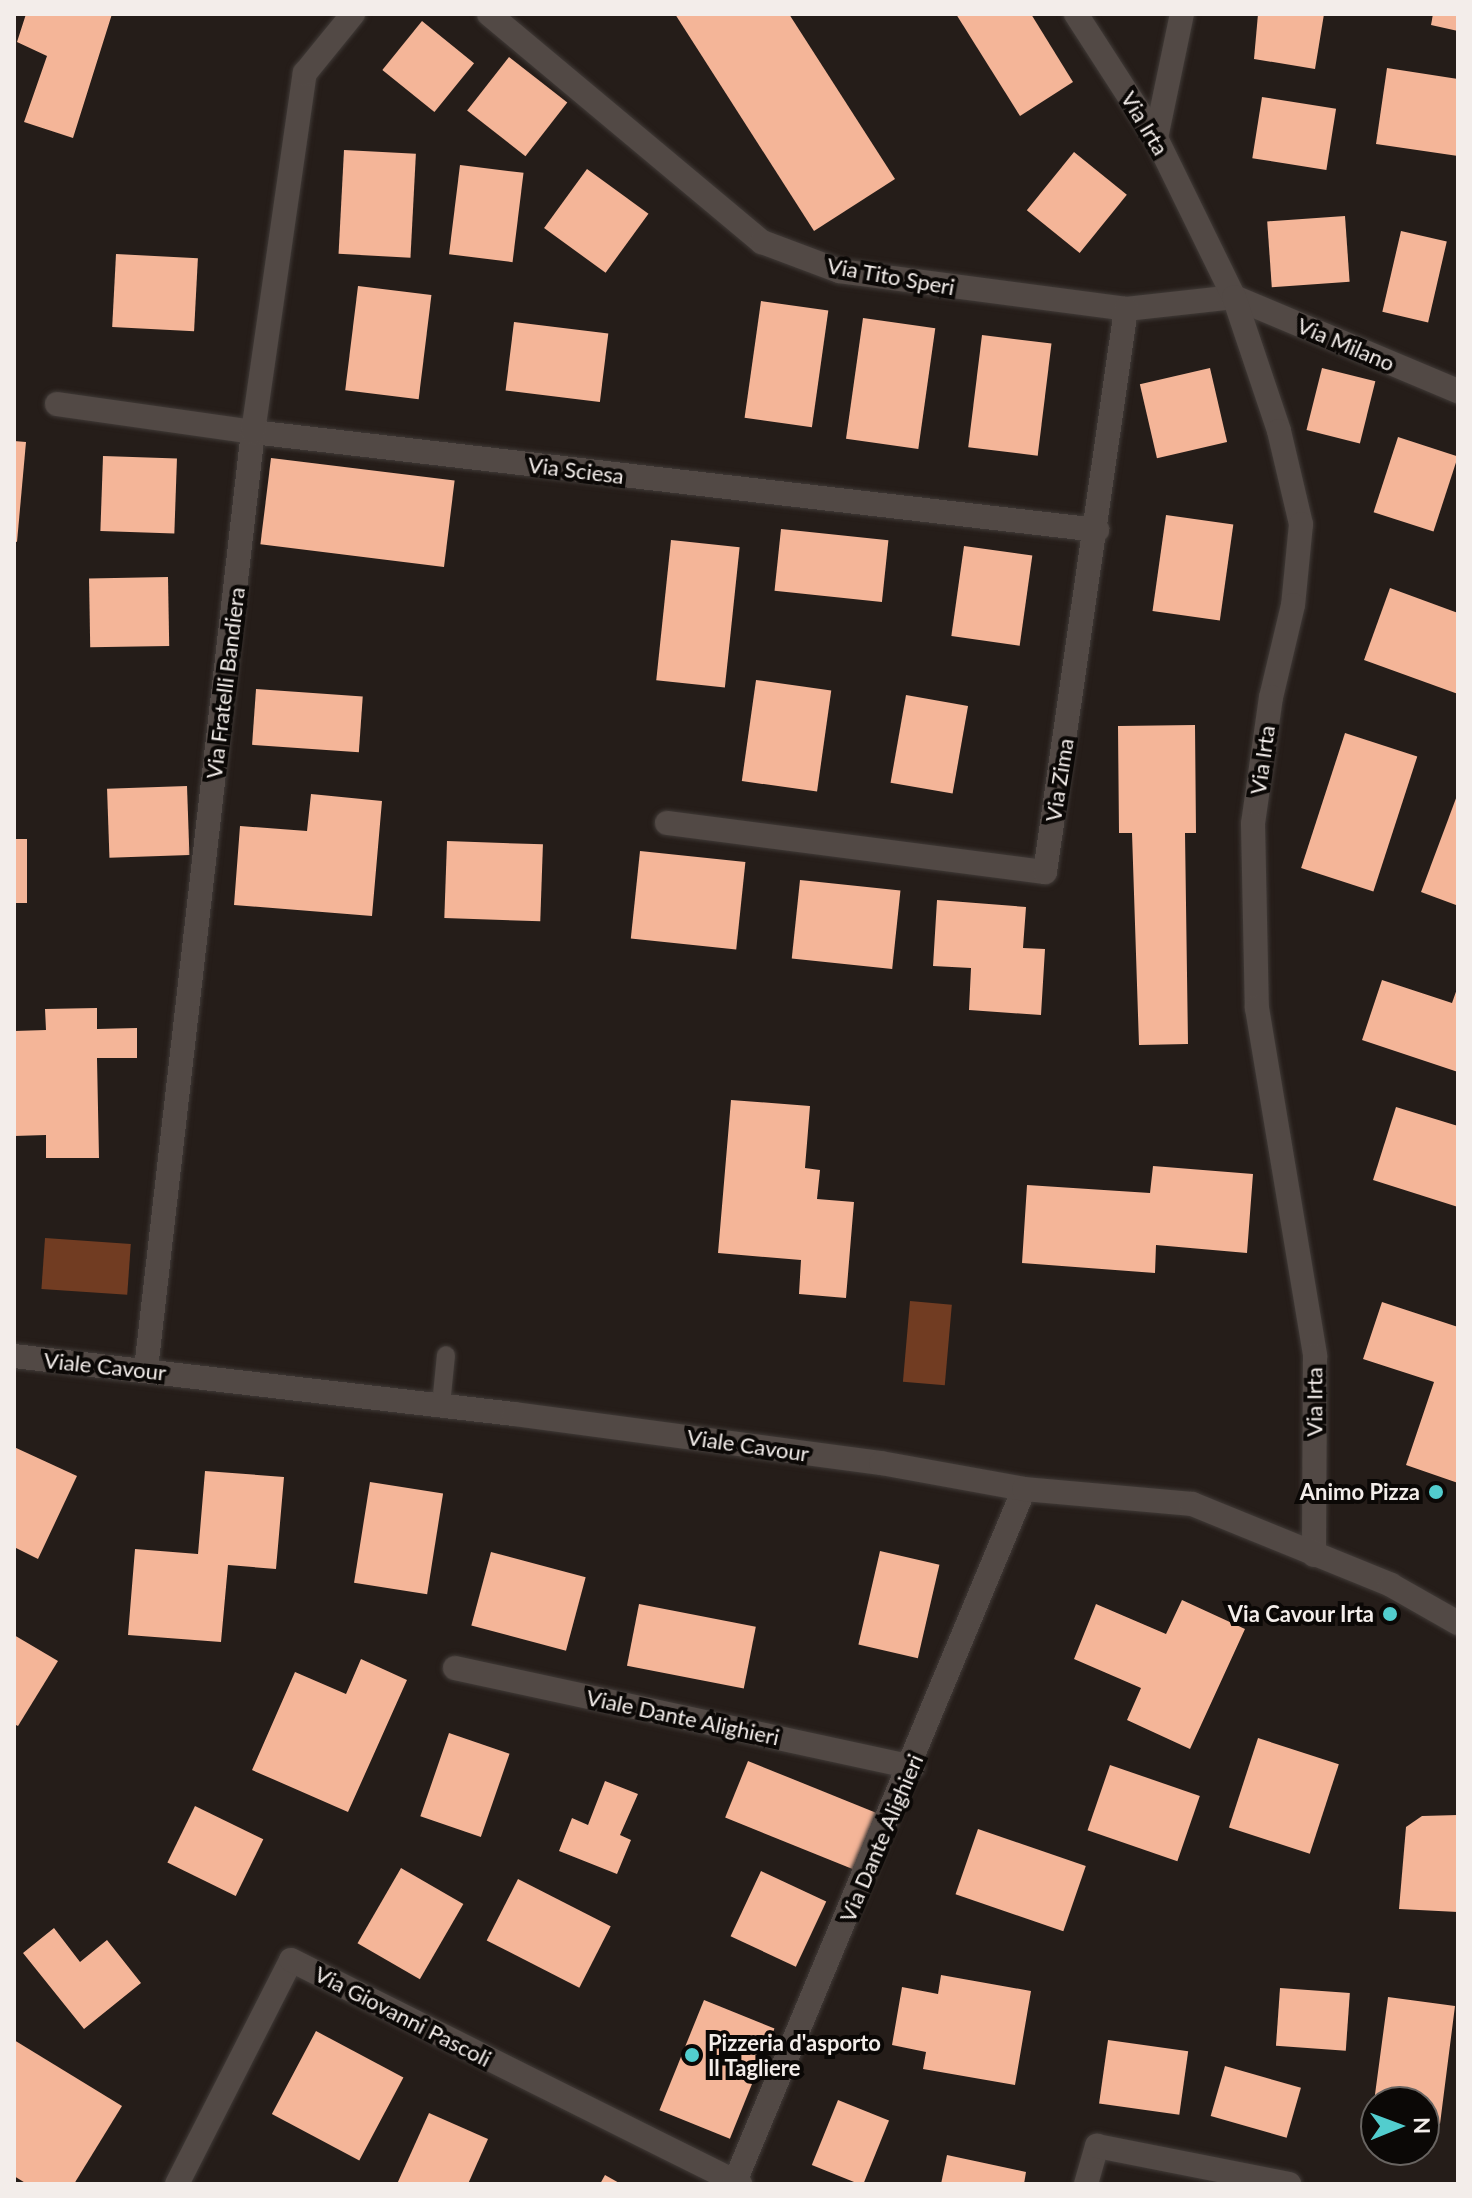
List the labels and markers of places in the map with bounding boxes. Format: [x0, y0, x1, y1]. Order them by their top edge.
place label: Animo Pizza [1300, 1479, 1420, 1505]
marker: Animo Pizza [1427, 1483, 1445, 1501]
place label: Via Cavour Irta [1227, 1601, 1374, 1627]
marker: Via Cavour Irta [1381, 1605, 1399, 1623]
place label: Pizzeria d'asporto Il Tagliere [708, 2029, 881, 2080]
marker: Pizzeria d'asporto Il Tagliere [683, 2046, 701, 2064]

